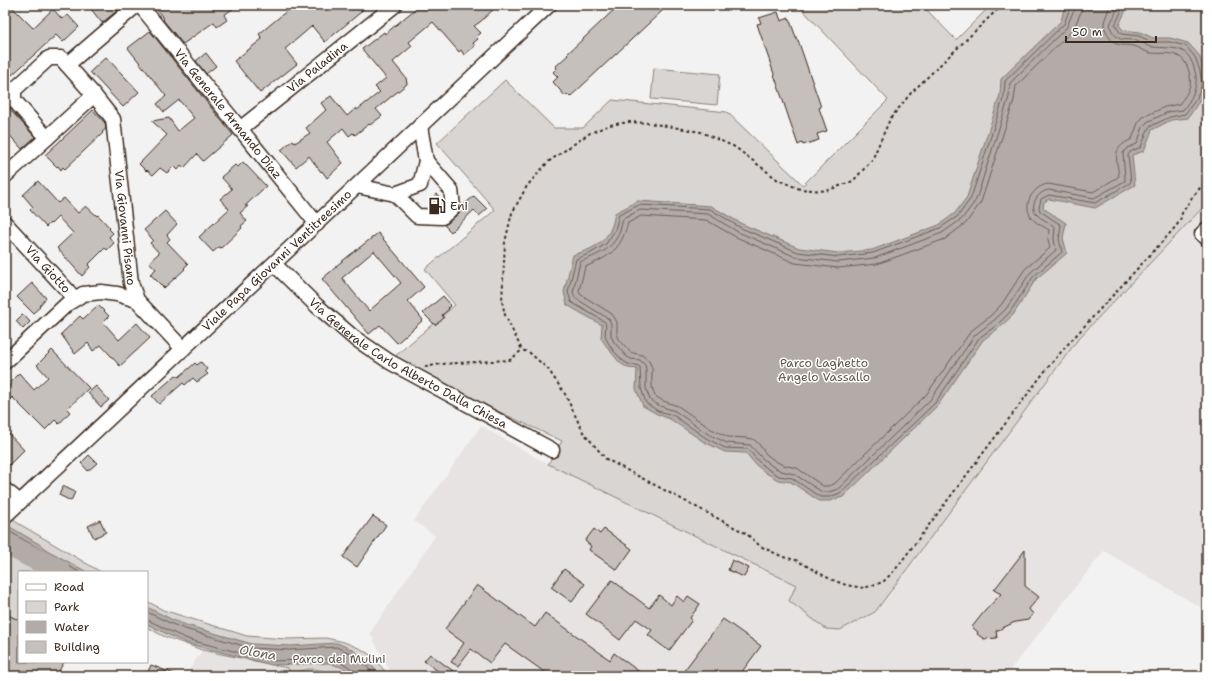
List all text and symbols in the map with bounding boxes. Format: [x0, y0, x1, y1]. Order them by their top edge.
scale bar [1066, 18, 1156, 44]
text: 50 m [1072, 24, 1102, 40]
street label: Via Paladina [284, 38, 351, 96]
street label: Via Generale Armando Diaz [171, 46, 285, 182]
street label: Via Giovanni Pisano [111, 169, 139, 286]
street label: Viale Papa Giovanni Ventitreesimo [199, 186, 355, 335]
fuel station icon: Eni [427, 196, 447, 216]
place label: Eni [450, 198, 468, 214]
street label: Via Giotto [22, 242, 74, 296]
street label: Via Generale Carlo Alberto Dalla Chiesa [305, 294, 510, 432]
park label: Parco Laghetto Angelo Vassallo [778, 355, 870, 385]
legend [18, 571, 148, 663]
text: Road [54, 579, 85, 595]
text: Park [54, 599, 80, 615]
text: Water [54, 619, 90, 635]
text: Building [54, 639, 100, 655]
water label: Olona [238, 641, 278, 664]
park label: Parco dei Mulini [292, 651, 386, 667]

